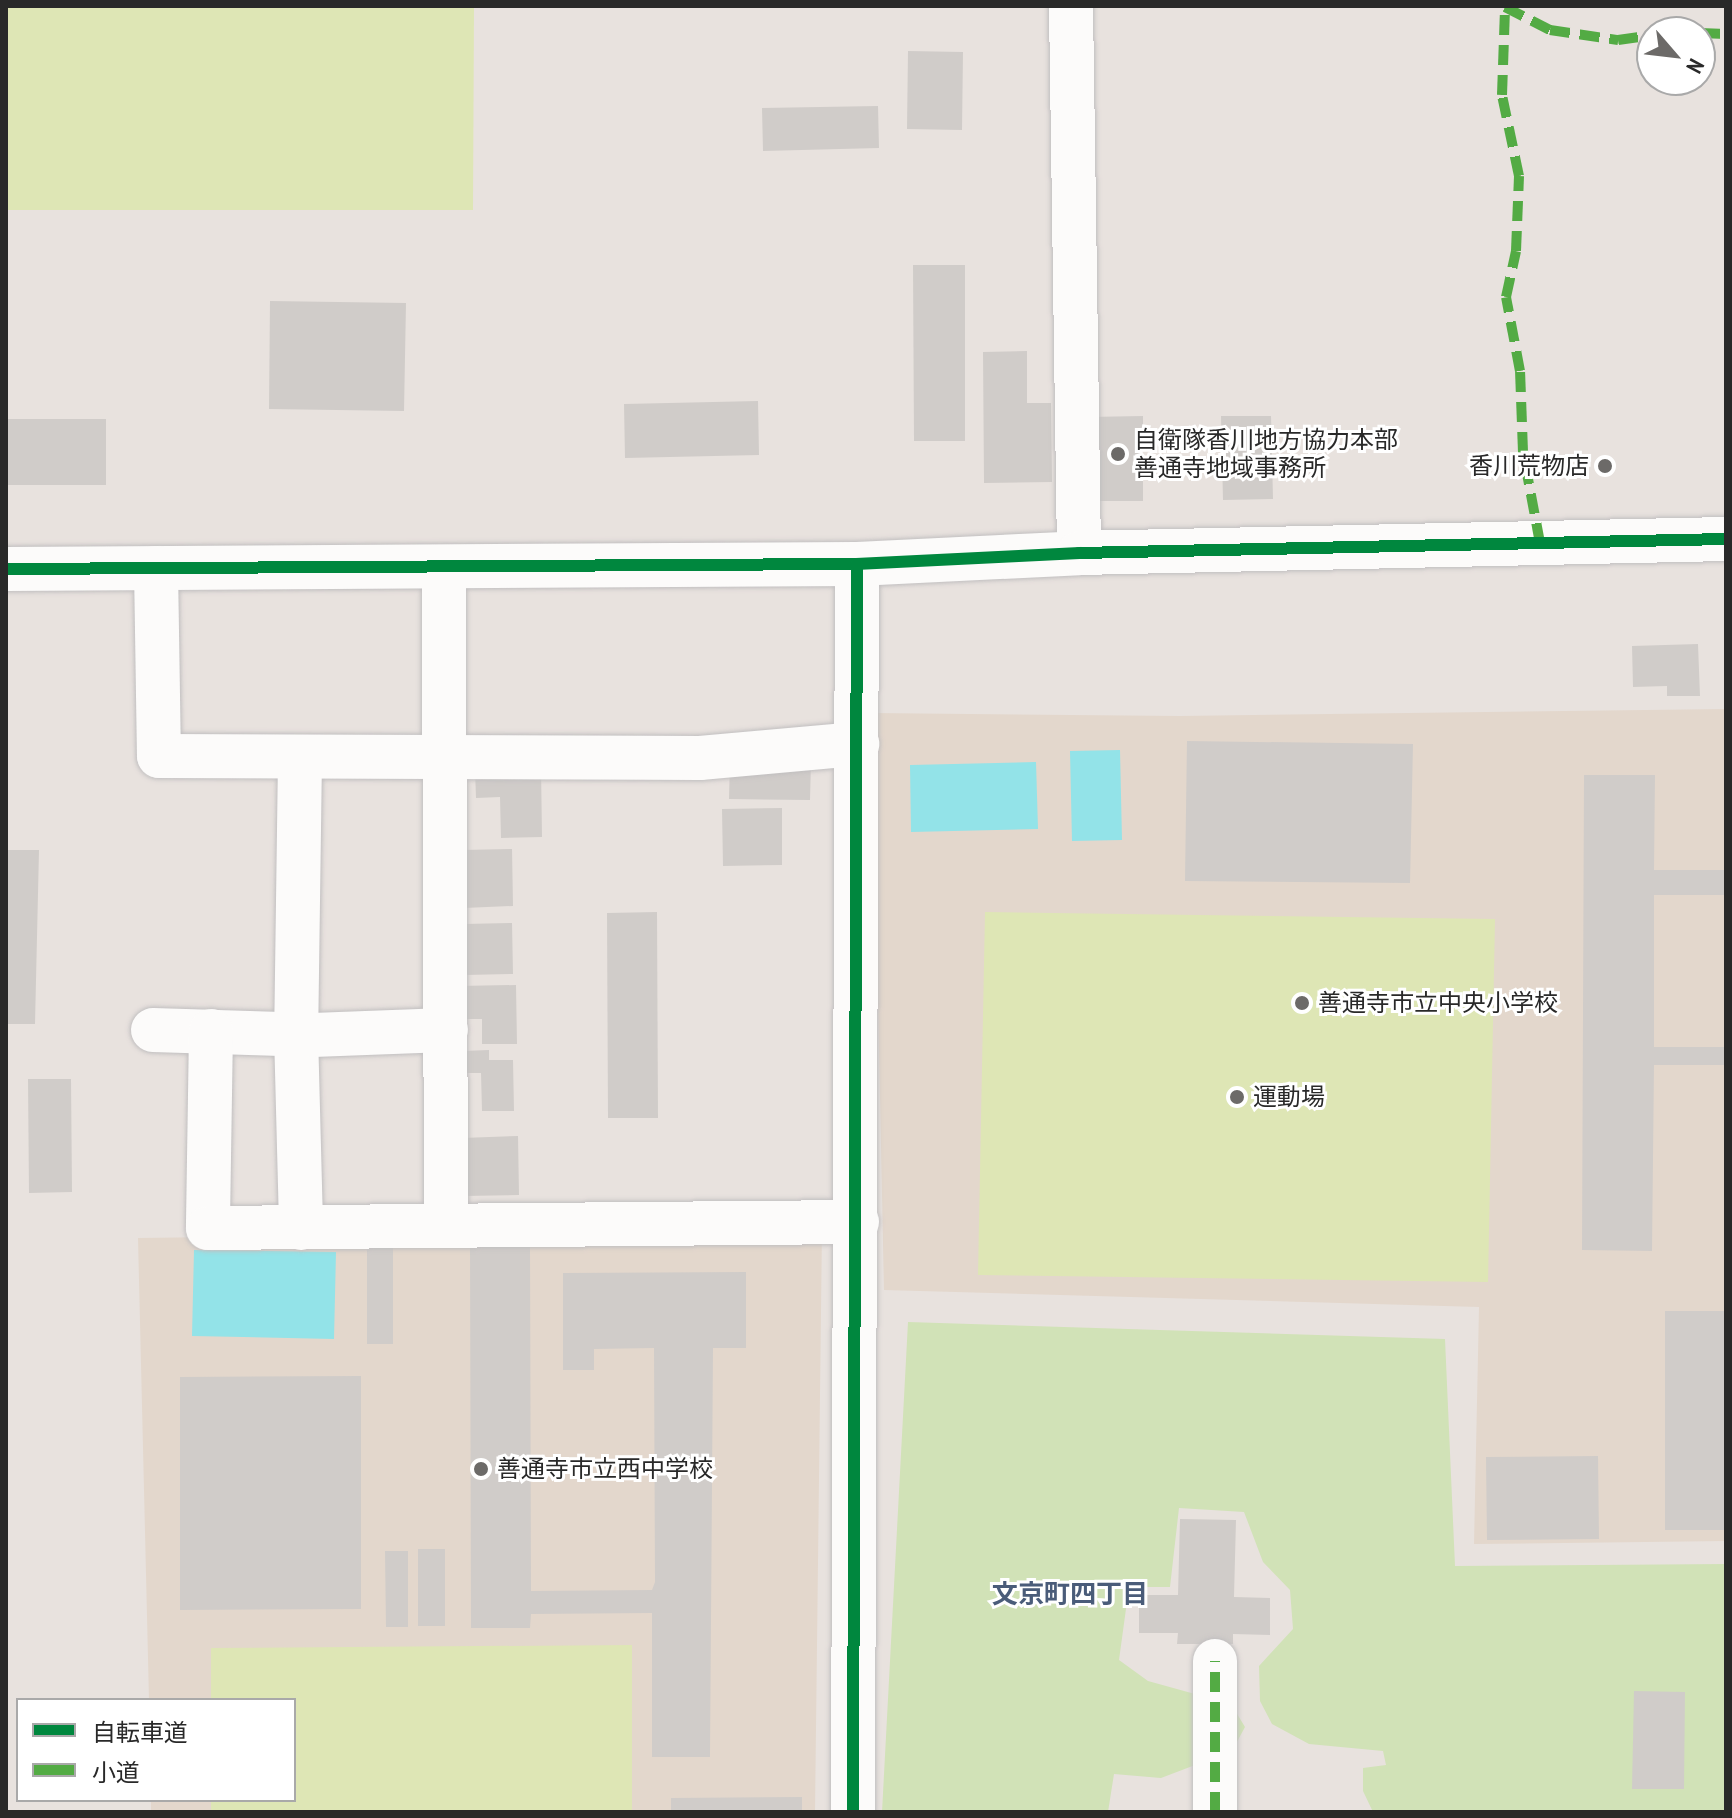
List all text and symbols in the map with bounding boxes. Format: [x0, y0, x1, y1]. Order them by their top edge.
north arrow [1636, 16, 1716, 96]
text: N [1680, 54, 1711, 78]
place label: 自衛隊香川地方協力本部 善通寺地域事務所 [1134, 426, 1398, 482]
marker: 自衛隊香川地方協力本部 善通寺地域事務所 [1109, 445, 1127, 463]
place label: 香川荒物店 [1469, 452, 1589, 480]
marker: 香川荒物店 [1596, 457, 1614, 475]
place label: 善通寺市立中央小学校 [1318, 989, 1558, 1017]
marker: 善通寺市立中央小学校 [1293, 994, 1311, 1012]
place label: 運動場 [1253, 1083, 1325, 1111]
marker: 運動場 [1228, 1088, 1246, 1106]
place label: 善通寺市立西中学校 [497, 1455, 713, 1483]
marker: 善通寺市立西中学校 [472, 1460, 490, 1478]
district label: 文京町四丁目 [992, 1578, 1148, 1610]
legend [16, 1698, 296, 1802]
text: 自転車道 [92, 1717, 188, 1748]
text: 小道 [92, 1757, 140, 1788]

